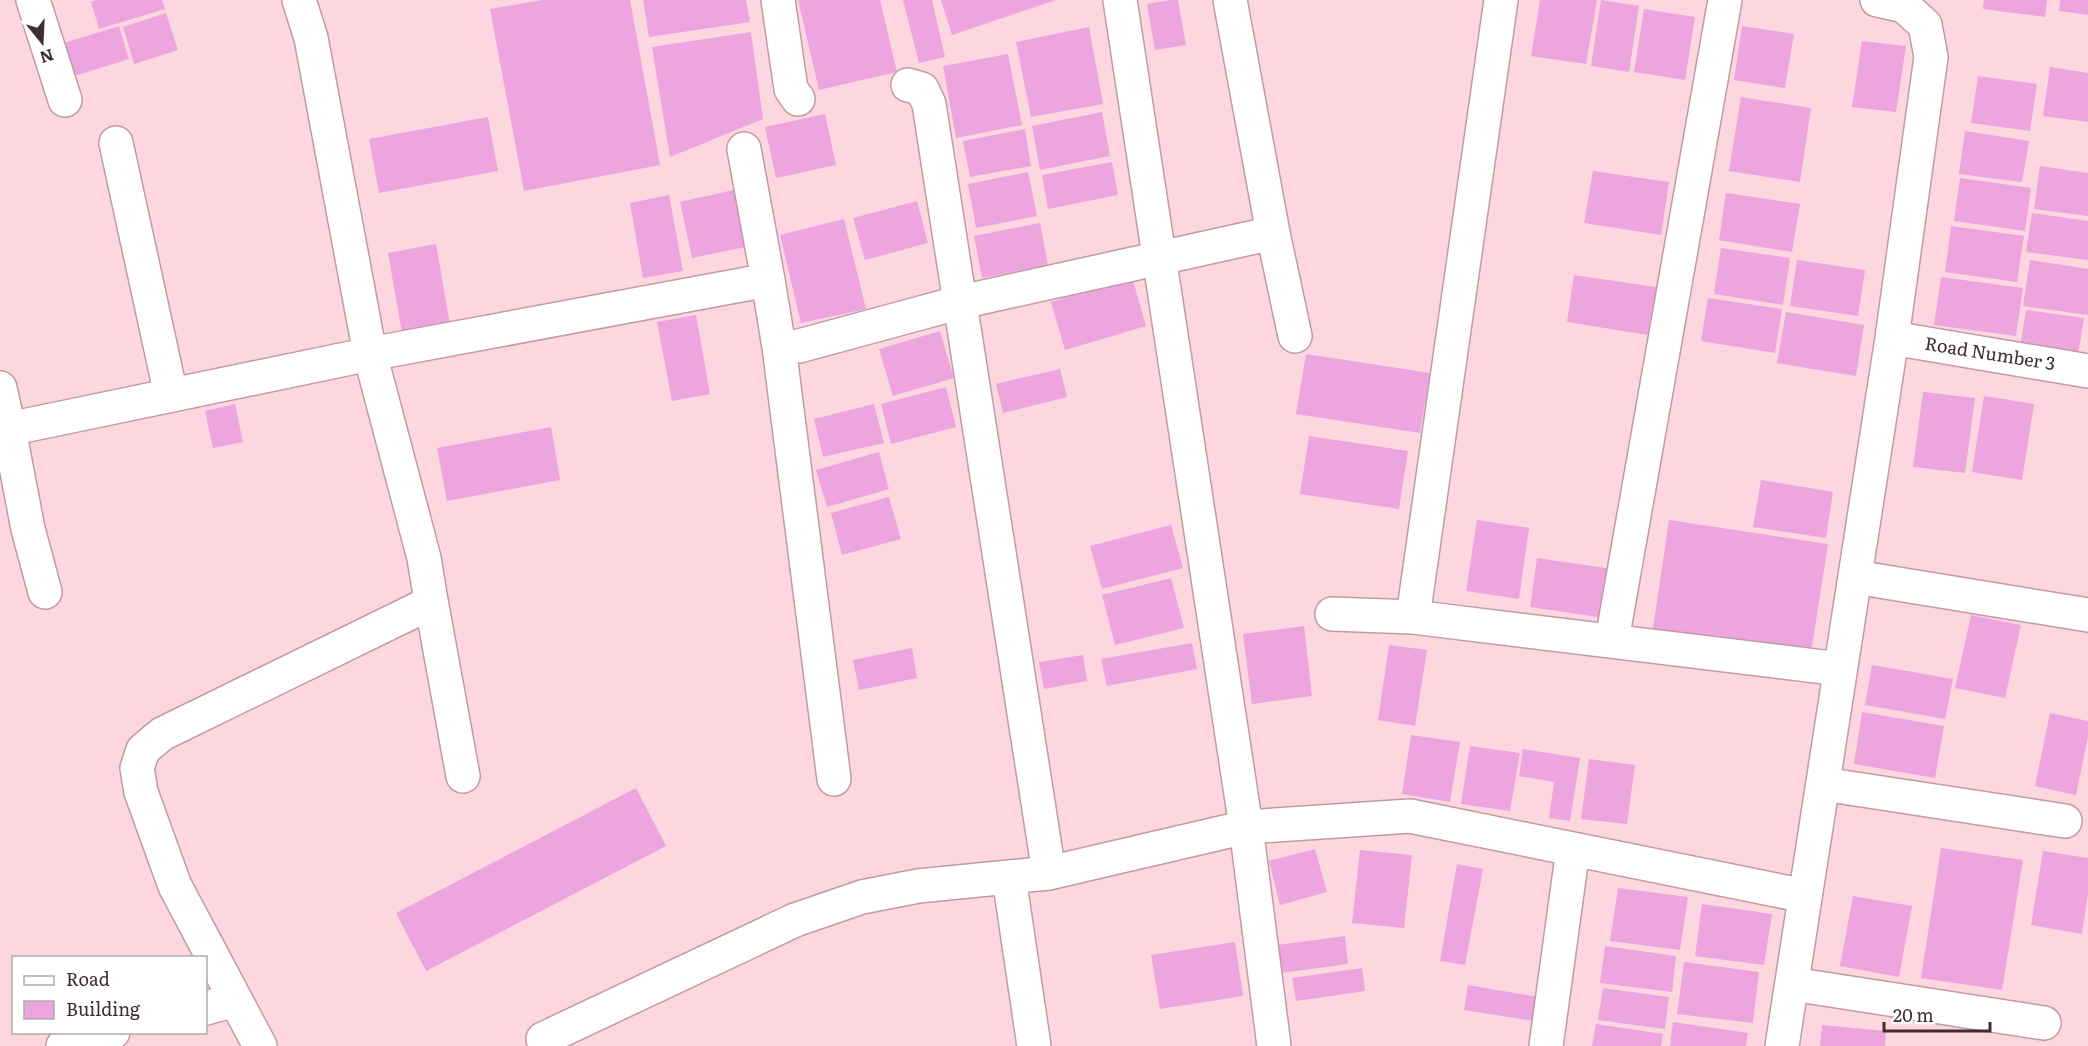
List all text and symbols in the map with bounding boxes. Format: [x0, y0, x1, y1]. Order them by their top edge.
north arrow [12, 12, 72, 72]
text: N [37, 44, 57, 71]
street label: Road Number 3 [1923, 329, 2057, 376]
legend [12, 956, 207, 1034]
text: Road [66, 965, 110, 992]
text: Building [66, 995, 141, 1022]
scale bar [1884, 995, 1990, 1033]
text: 20 m [1893, 1001, 1934, 1028]

